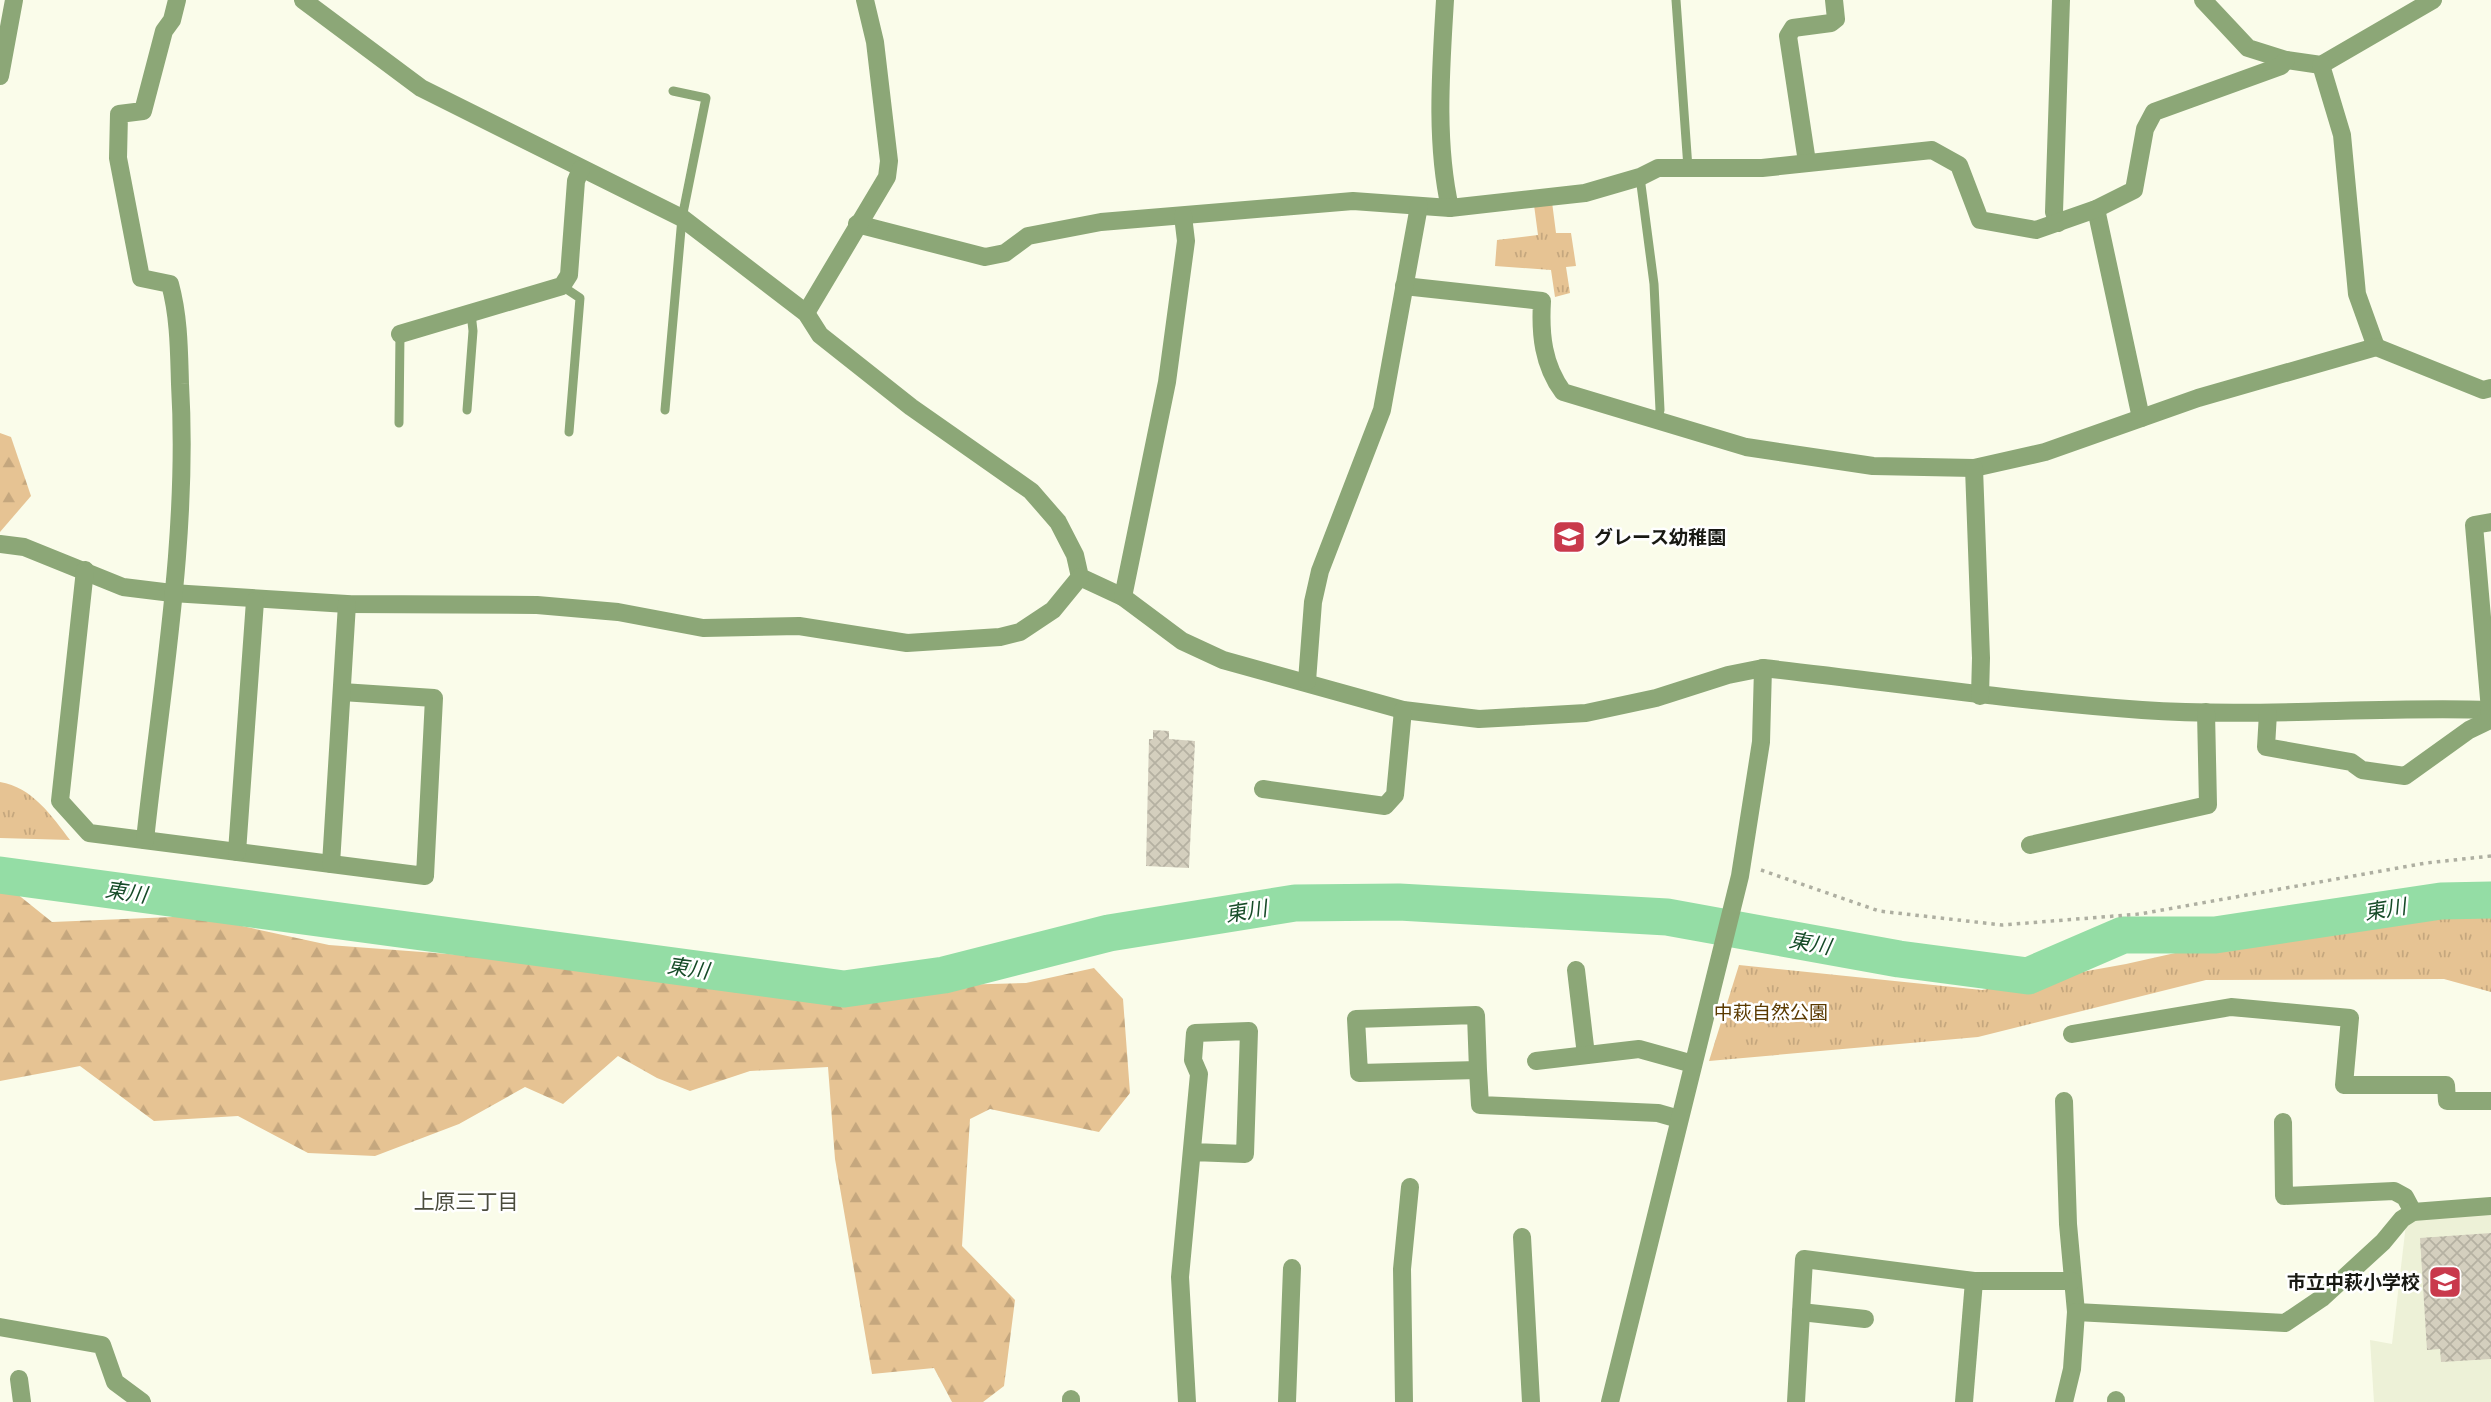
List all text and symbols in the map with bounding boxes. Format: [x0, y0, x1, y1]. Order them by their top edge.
school or university icon: グレース幼稚園 [1550, 518, 1588, 556]
place label: グレース幼稚園 [1594, 526, 1726, 549]
water label: 東川 [103, 877, 151, 908]
water label: 東川 [2362, 893, 2410, 925]
water label: 東川 [1223, 895, 1271, 927]
water label: 東川 [1787, 927, 1835, 959]
water label: 東川 [665, 953, 713, 984]
park label: 中萩自然公園 [1714, 1001, 1828, 1024]
district label: 上原三丁目 [414, 1189, 519, 1214]
school or university icon: 市立中萩小学校 [2426, 1263, 2464, 1301]
place label: 市立中萩小学校 [2287, 1271, 2420, 1294]

